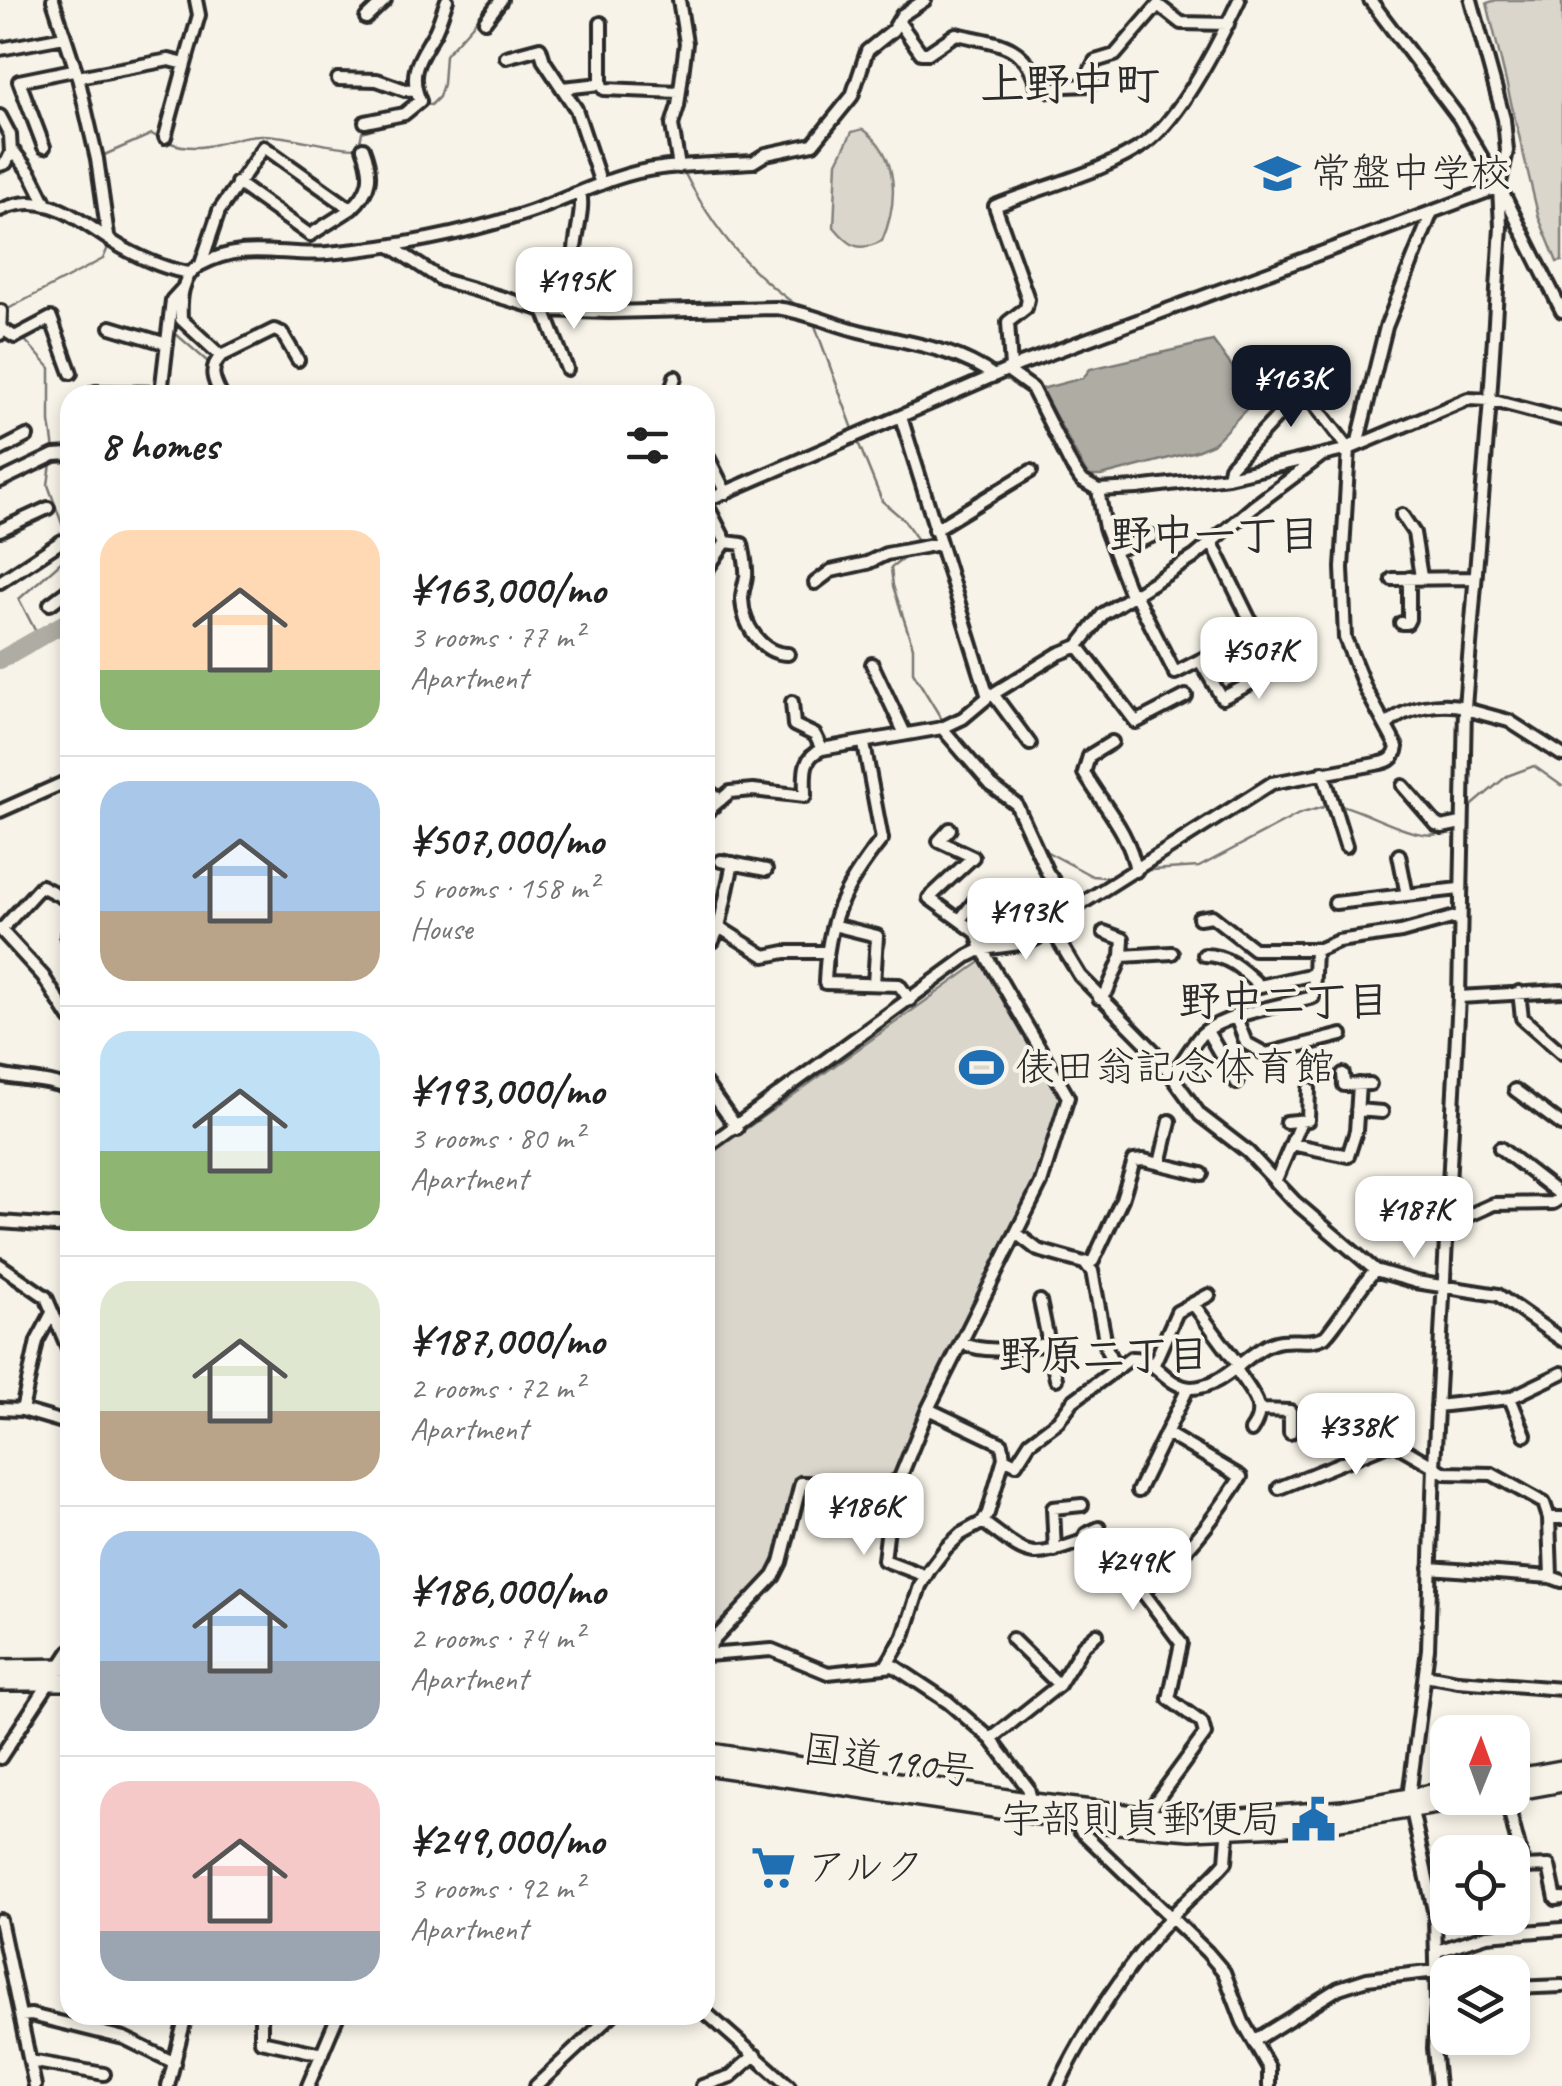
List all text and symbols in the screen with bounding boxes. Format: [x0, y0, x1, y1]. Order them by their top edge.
district label: 上野中町 [980, 56, 1160, 113]
place label: 常盤中学校 [1311, 148, 1511, 198]
school or university icon: 常盤中学校 [1254, 149, 1302, 197]
pin: ¥195K [504, 247, 644, 332]
text: ¥195K [538, 259, 610, 300]
pin: ¥163K [1221, 345, 1361, 430]
text: ¥163K [1254, 357, 1328, 398]
icon: filters [620, 418, 675, 473]
text: 8 homes [100, 419, 219, 472]
district label: 野中一丁目 [1110, 509, 1320, 562]
text: ¥163,000/mo [410, 563, 605, 616]
icon: home [180, 570, 300, 690]
text: 3 rooms · 77 m² [410, 616, 583, 657]
pin: ¥507K [1189, 617, 1329, 702]
text: ¥507K [1222, 629, 1296, 670]
text: Apartment [410, 657, 528, 698]
text: ¥507,000/mo [410, 814, 604, 867]
icon: home [180, 821, 300, 941]
text: 5 rooms · 158 m² [410, 867, 597, 908]
pin: ¥193K [956, 878, 1096, 963]
text: ¥193K [989, 890, 1063, 931]
text: House [410, 908, 472, 949]
district label: 野中二丁目 [1179, 975, 1389, 1028]
place label: 俵田翁記念体育館 [1015, 1042, 1335, 1092]
sports icon: 俵田翁記念体育館 [958, 1043, 1006, 1091]
text: ¥193,000/mo [410, 1064, 604, 1117]
icon: home [180, 1071, 300, 1191]
text: 3 rooms · 80 m² [410, 1117, 583, 1158]
text: Apartment [410, 1158, 528, 1199]
pin: ¥187K [1344, 1176, 1484, 1261]
text: ¥187K [1377, 1188, 1451, 1229]
text: ¥187,000/mo [410, 1314, 604, 1367]
icon: home [180, 1321, 300, 1441]
district label: 野原二丁目 [999, 1329, 1209, 1382]
text: 2 rooms · 72 m² [410, 1367, 583, 1408]
pin: ¥338K [1286, 1393, 1426, 1478]
text: ¥338K [1319, 1405, 1393, 1446]
text: Apartment [410, 1408, 528, 1449]
pin: ¥186K [794, 1473, 934, 1558]
text: ¥186K [827, 1485, 901, 1526]
pin: ¥249K [1063, 1528, 1203, 1613]
text: ¥249K [1096, 1540, 1170, 1581]
text: ¥186,000/mo [410, 1564, 605, 1617]
icon: home [180, 1571, 300, 1691]
text: 2 rooms · 74 m² [410, 1617, 583, 1658]
text: Apartment [410, 1658, 528, 1699]
north arrow [1430, 1715, 1530, 1815]
map controls [1430, 1715, 1530, 2055]
street label: 国道190号 [799, 1723, 979, 1797]
place label: 宇部則貞郵便局 [1001, 1794, 1281, 1844]
public building icon: 宇部則貞郵便局 [1290, 1795, 1338, 1843]
text: ¥249,000/mo [410, 1814, 604, 1867]
icon: home [180, 1821, 300, 1941]
button: locate [1430, 1835, 1530, 1935]
place label: アルク [807, 1842, 925, 1892]
supermarket icon: アルク [750, 1843, 798, 1891]
text: 3 rooms · 92 m² [410, 1867, 583, 1908]
text: Apartment [410, 1908, 528, 1949]
button: layers [1430, 1955, 1530, 2055]

